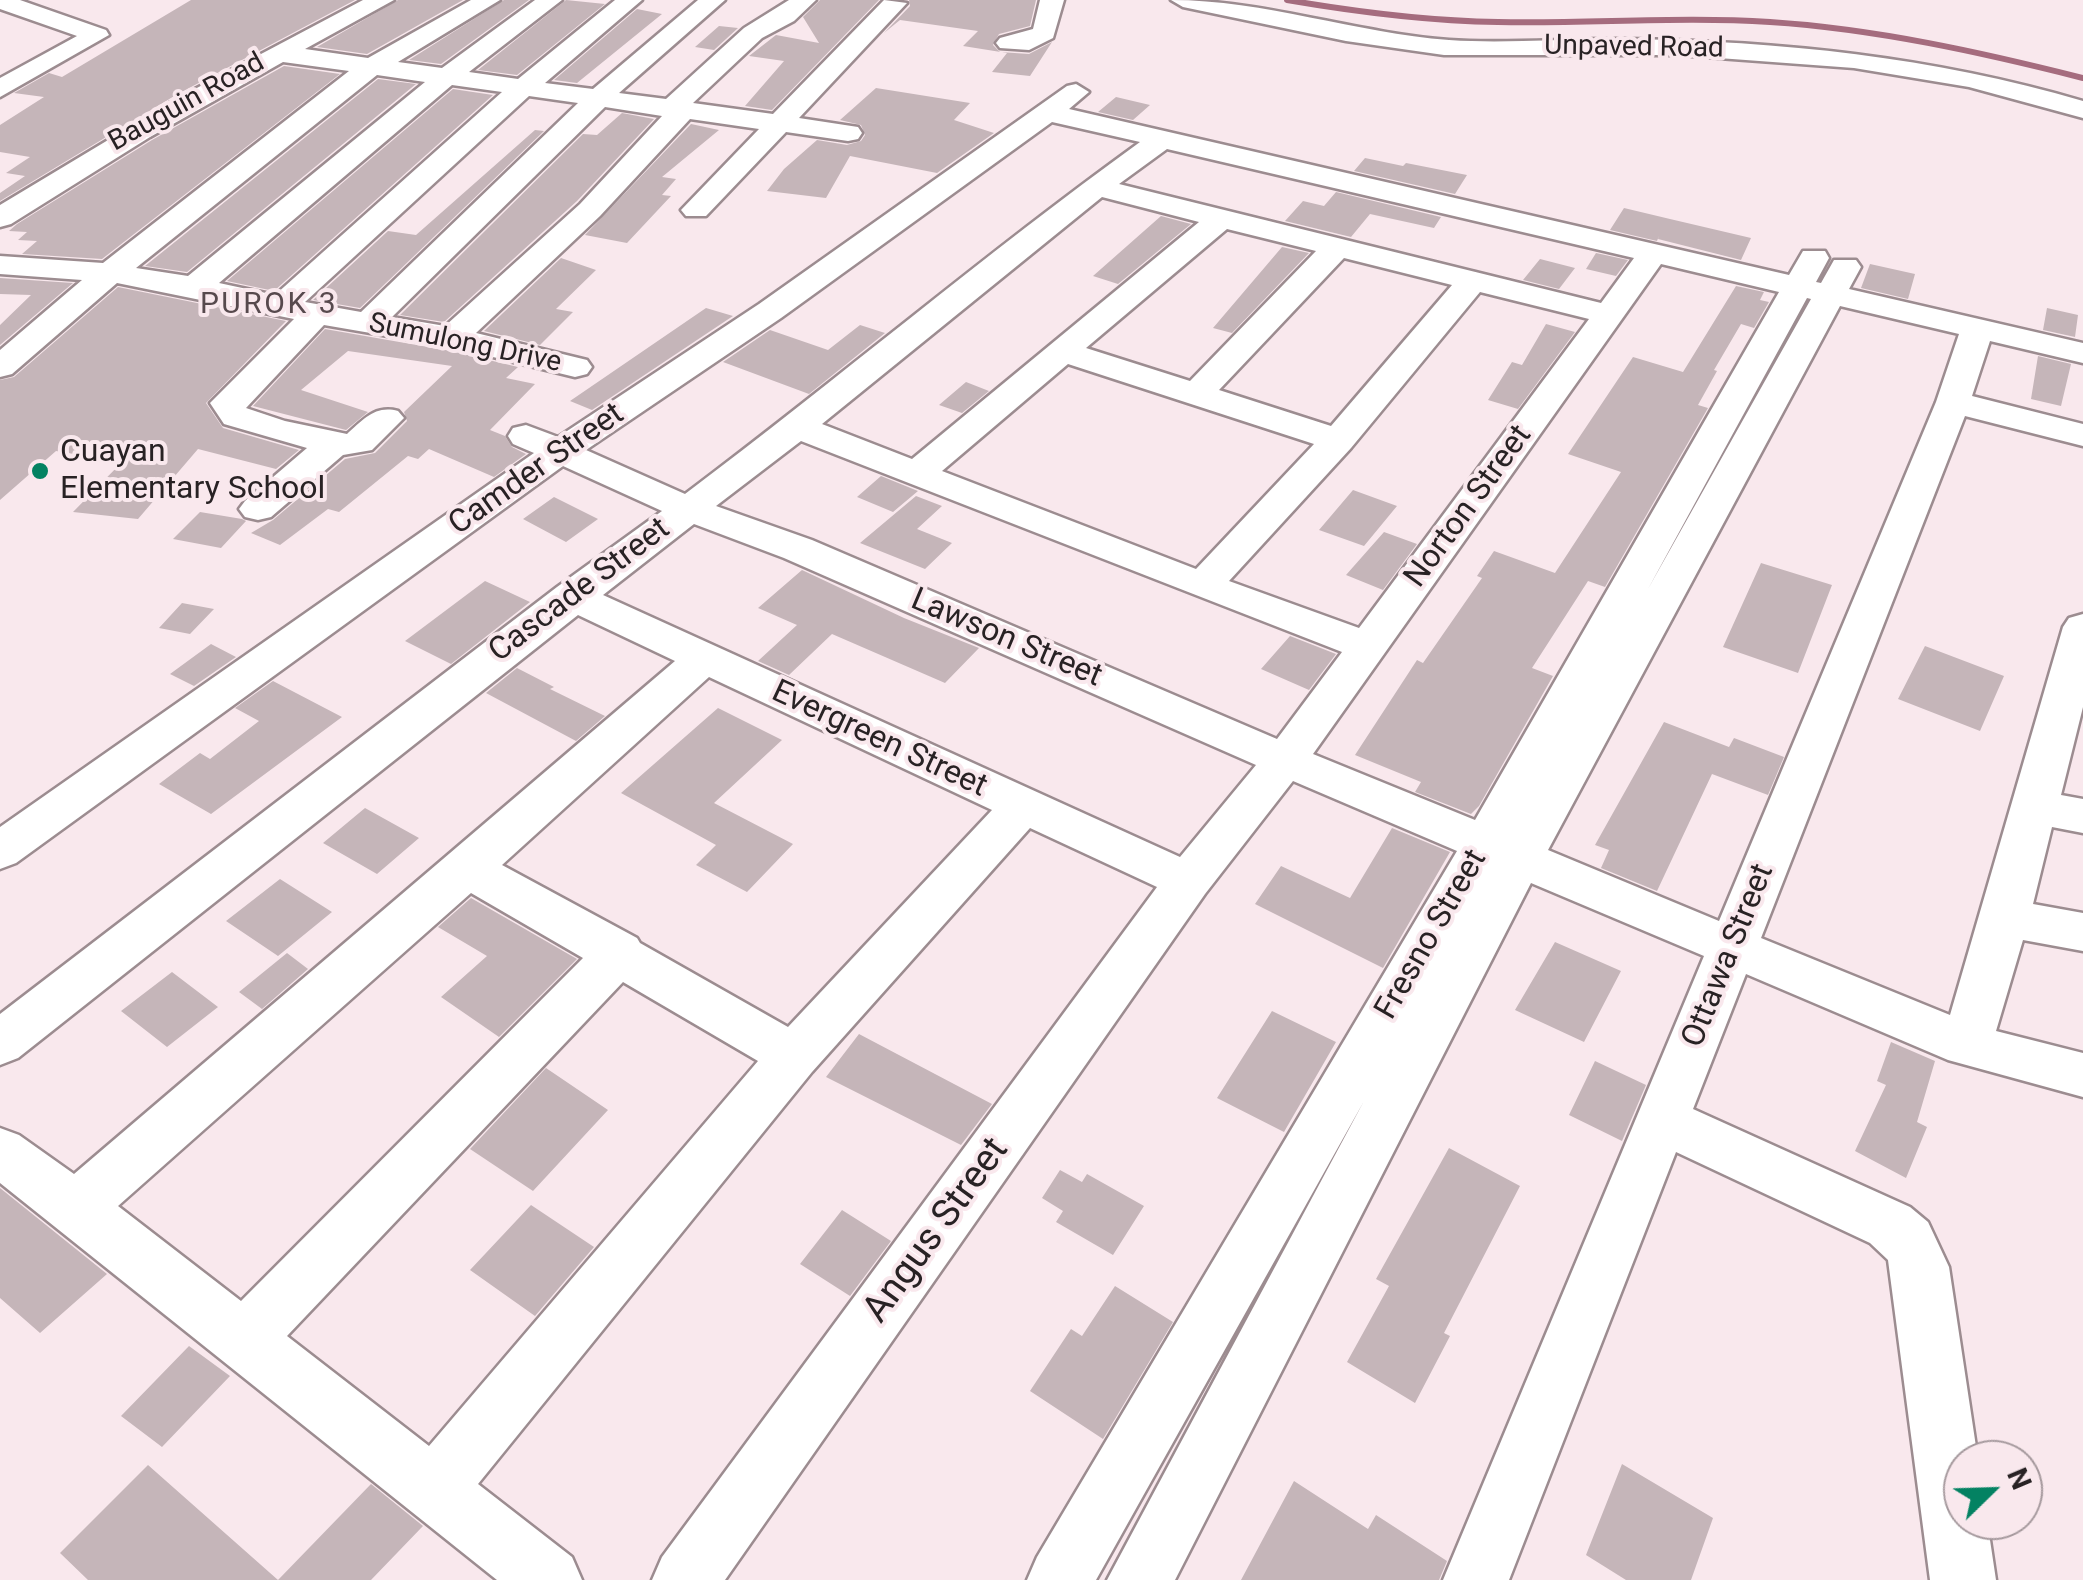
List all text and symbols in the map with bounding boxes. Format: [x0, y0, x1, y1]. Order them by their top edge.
street label: Unpaved Road [1544, 30, 1724, 66]
street label: Bauguin Road [103, 46, 271, 160]
district label: PUROK 3 [200, 287, 338, 323]
street label: Sumulong Drive [366, 307, 564, 381]
street label: Camder Street [442, 396, 632, 544]
street label: Norton Street [1397, 418, 1541, 596]
place label: Cuayan Elementary School [60, 434, 325, 509]
marker: Cuayan Elementary School [29, 460, 51, 482]
street label: Cascade Street [482, 511, 678, 671]
street label: Lawson Street [905, 582, 1107, 696]
street label: Evergreen Street [765, 673, 993, 807]
street label: Fresno Street [1368, 843, 1496, 1027]
street label: Ottawa Street [1675, 859, 1783, 1053]
street label: Angus Street [855, 1130, 1019, 1332]
north arrow [1943, 1440, 2043, 1540]
text: N [2000, 1463, 2038, 1494]

